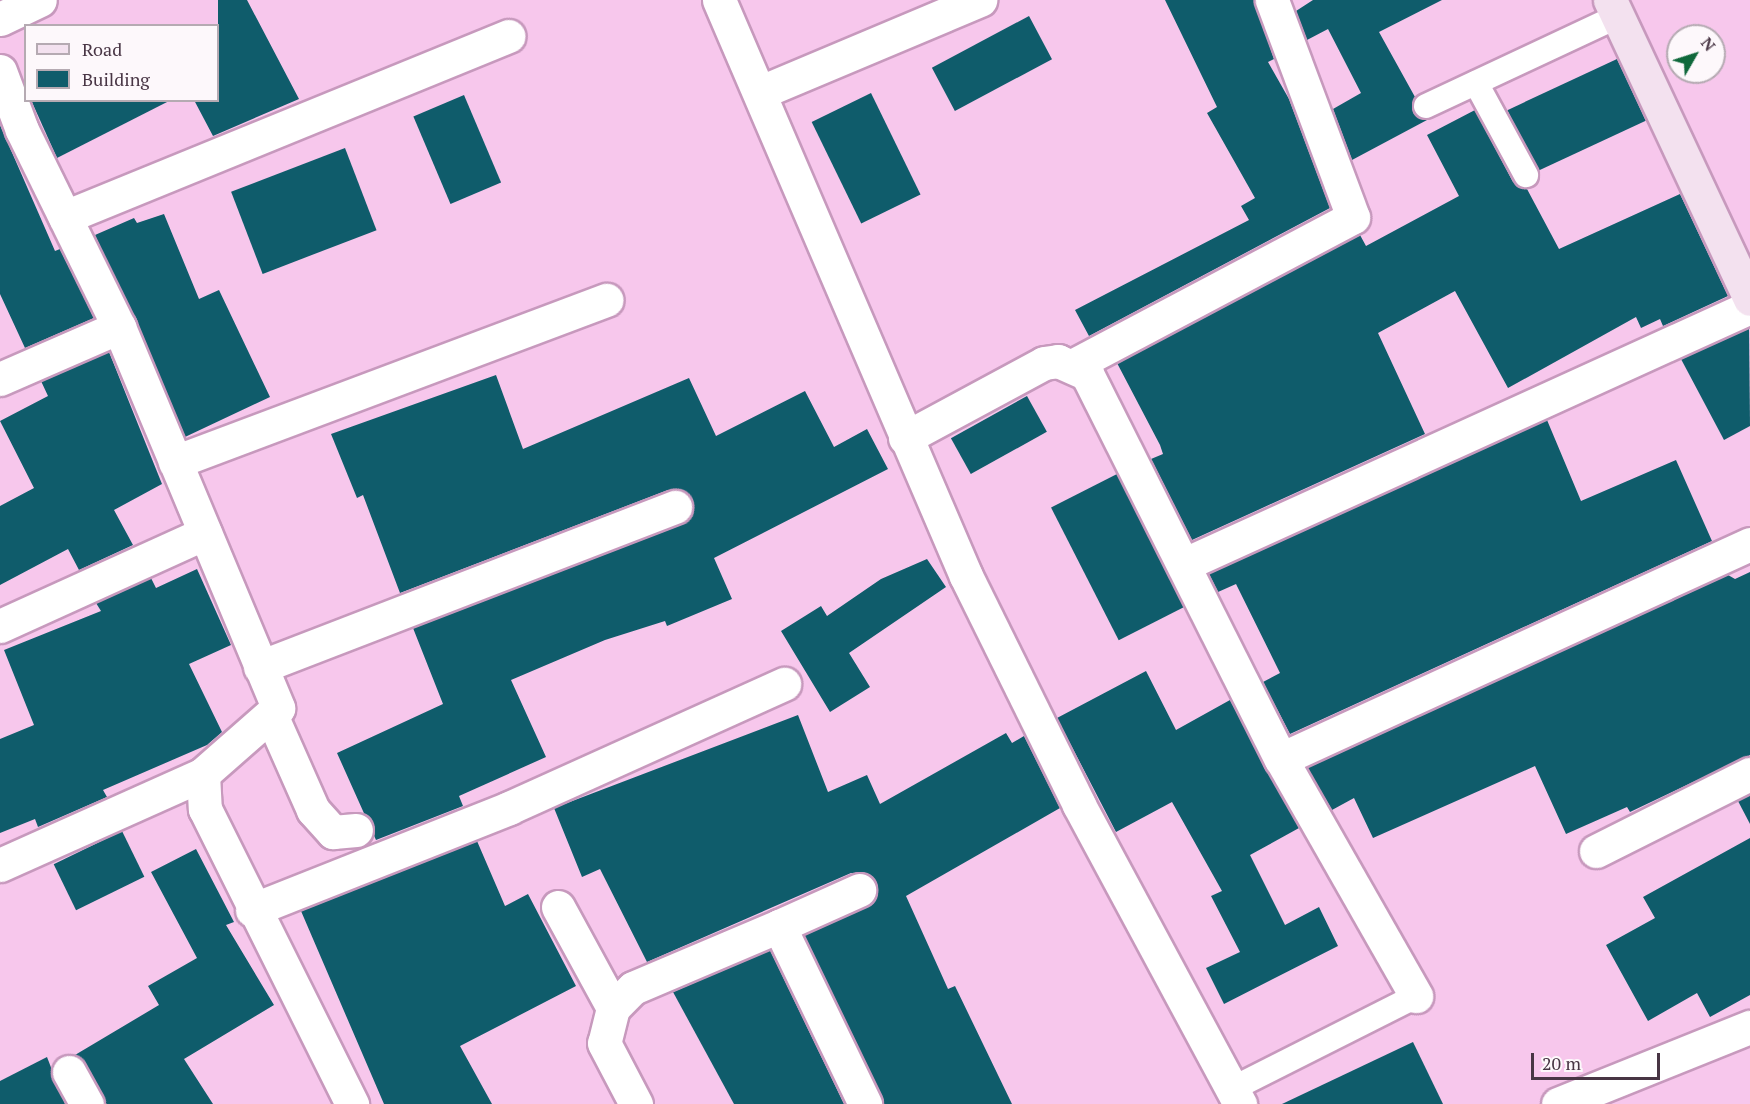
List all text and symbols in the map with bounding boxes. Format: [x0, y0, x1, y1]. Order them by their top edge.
legend [24, 24, 219, 102]
north arrow [1666, 24, 1726, 84]
text: N [1696, 32, 1721, 56]
text: Road [82, 37, 122, 61]
text: Building [82, 67, 150, 91]
scale bar [1534, 1041, 1663, 1079]
text: 20 m [1542, 1051, 1581, 1075]

